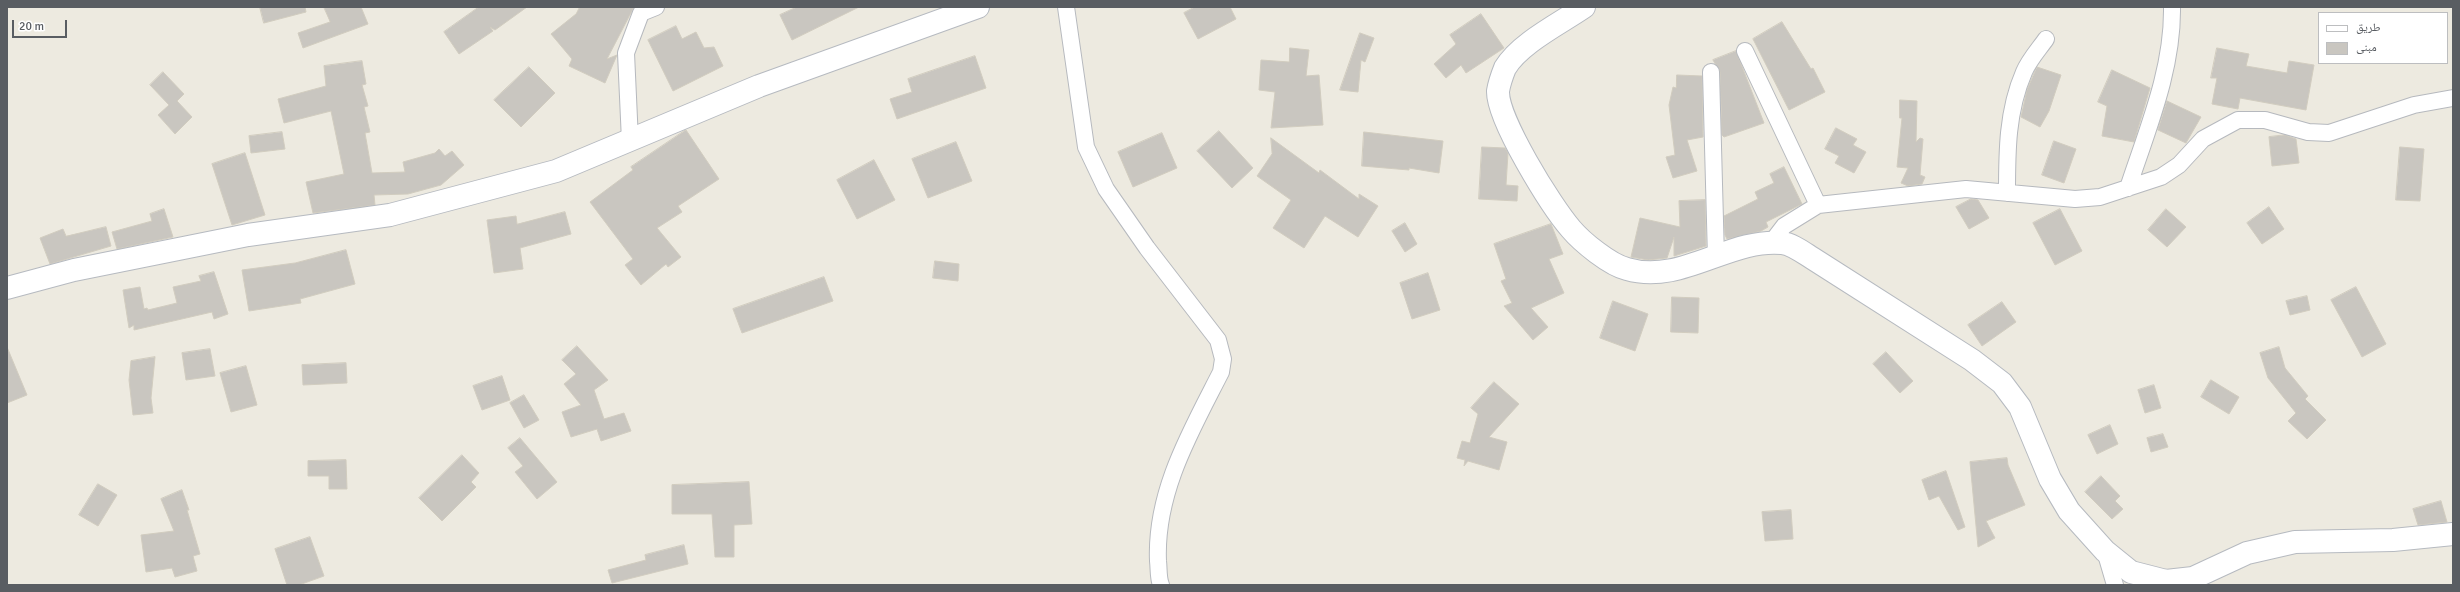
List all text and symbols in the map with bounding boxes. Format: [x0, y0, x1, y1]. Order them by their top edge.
scale bar [14, 12, 69, 38]
legend [2318, 12, 2448, 64]
text: 20 m [19, 19, 44, 34]
text: طريق [2356, 20, 2381, 35]
text: مبنى [2356, 40, 2377, 55]

